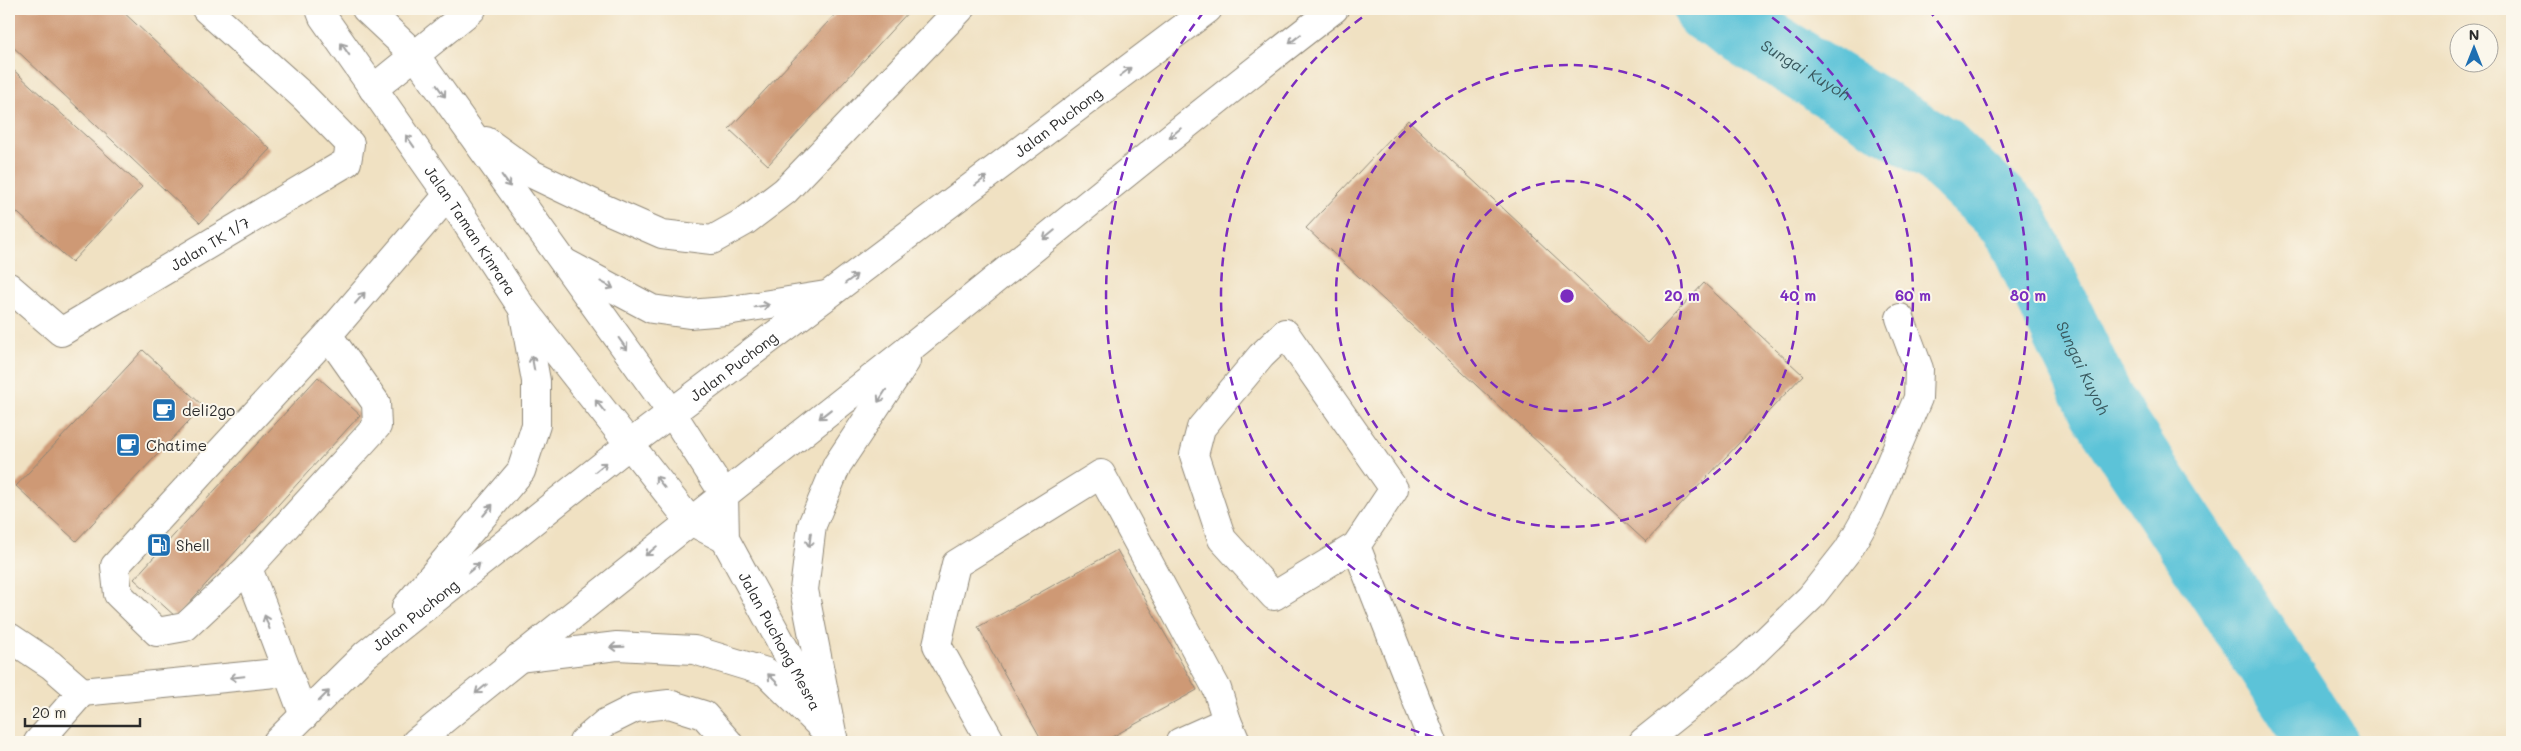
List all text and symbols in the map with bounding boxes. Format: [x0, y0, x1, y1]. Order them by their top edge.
north arrow [2448, 22, 2498, 72]
text: N [2469, 25, 2479, 44]
one-way arrow [1289, 33, 1302, 44]
water label: Sungai Kuyoh [1757, 34, 1855, 104]
one-way arrow [340, 43, 350, 57]
one-way arrow [1118, 67, 1131, 78]
street label: Jalan Puchong [1010, 82, 1106, 161]
one-way arrow [436, 84, 446, 98]
one-way arrow [1169, 127, 1182, 138]
one-way arrow [405, 134, 415, 148]
street label: Jalan Taman Kinrara [420, 161, 521, 299]
one-way arrow [500, 174, 511, 187]
one-way arrow [974, 176, 988, 186]
street label: Jalan TK 1/7 [167, 212, 253, 275]
one-way arrow [1042, 230, 1055, 241]
one-way arrow [844, 273, 857, 284]
one-way arrow [599, 280, 614, 290]
text: 20 m [1664, 285, 1700, 305]
text: 40 m [1780, 285, 1816, 305]
text: 60 m [1895, 285, 1931, 305]
text: 80 m [2010, 285, 2046, 305]
centre of rings [1558, 287, 1576, 305]
one-way arrow [354, 292, 365, 305]
one-way arrow [754, 300, 770, 310]
water label: Sungai Kuyoh [2052, 317, 2115, 418]
street label: Jalan Puchong [686, 327, 781, 406]
one-way arrow [618, 337, 628, 351]
one-way arrow [527, 355, 537, 371]
one-way arrow [877, 389, 888, 403]
cafe icon: deli2go [151, 397, 177, 423]
one-way arrow [594, 399, 605, 412]
place label: deli2go [182, 400, 235, 420]
one-way arrow [818, 409, 832, 419]
cafe icon: Chatime [115, 432, 141, 458]
place label: Chatime [146, 435, 207, 455]
one-way arrow [594, 461, 607, 472]
one-way arrow [654, 476, 665, 489]
one-way arrow [482, 504, 493, 517]
fuel station icon: Shell [146, 532, 172, 558]
one-way arrow [805, 532, 815, 548]
place label: Shell [176, 535, 210, 555]
one-way arrow [645, 545, 658, 556]
one-way arrow [467, 562, 480, 573]
street label: Jalan Puchong Mesra [735, 568, 826, 714]
street label: Jalan Puchong [368, 574, 463, 655]
one-way arrow [262, 614, 271, 630]
one-way arrow [609, 642, 625, 651]
one-way arrow [229, 672, 245, 682]
one-way arrow [767, 673, 779, 685]
one-way arrow [474, 683, 487, 694]
one-way arrow [318, 690, 330, 702]
scale bar [25, 696, 140, 728]
text: 20 m [32, 702, 66, 722]

